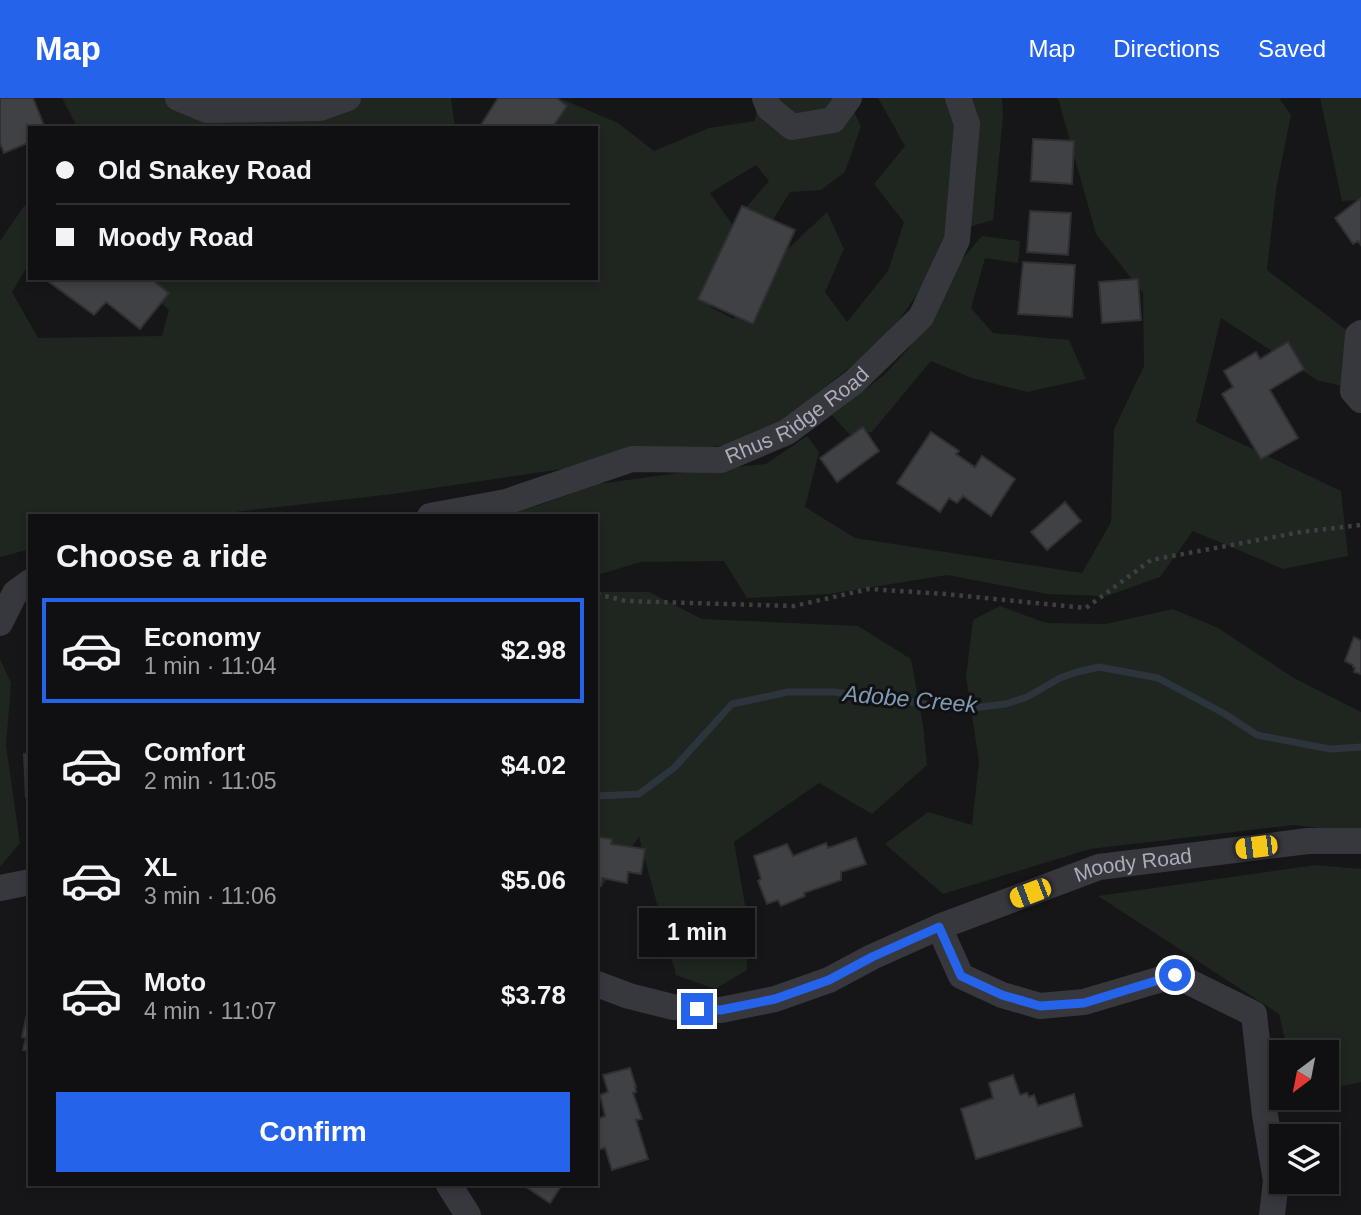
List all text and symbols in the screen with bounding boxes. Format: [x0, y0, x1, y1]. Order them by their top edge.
text: Map [35, 30, 101, 67]
text: Map [1029, 35, 1075, 62]
text: Directions [1113, 35, 1220, 62]
text: Saved [1258, 35, 1326, 62]
text: Old Snakey Road [98, 155, 312, 185]
text: Moody Road [98, 222, 254, 252]
street label: Rhus Ridge Road [722, 362, 873, 468]
text: Choose a ride [56, 538, 268, 574]
icon: car [60, 619, 123, 682]
text: Economy [144, 622, 261, 652]
text: $2.98 [501, 635, 566, 665]
text: 1 min · 11:04 [144, 653, 277, 679]
water label: Adobe Creek [840, 680, 979, 718]
icon: car [60, 734, 123, 797]
text: Comfort [144, 737, 245, 767]
text: $4.02 [501, 750, 566, 780]
text: 2 min · 11:05 [144, 768, 277, 794]
car [1234, 834, 1279, 860]
street label: Moody Road [1071, 844, 1193, 886]
icon: car [60, 849, 123, 912]
text: XL [144, 852, 177, 882]
text: $5.06 [501, 865, 566, 895]
car [1007, 876, 1054, 910]
text: 3 min · 11:06 [144, 883, 277, 909]
callout: 1 min [639, 908, 755, 956]
text: 1 min [667, 919, 727, 945]
route start [1159, 959, 1191, 991]
icon: car [60, 964, 123, 1027]
text: Moto [144, 967, 206, 997]
text: $3.78 [501, 980, 566, 1010]
route end [681, 993, 713, 1025]
text: 4 min · 11:07 [144, 998, 277, 1024]
north arrow [1269, 1040, 1339, 1110]
map controls [1269, 1040, 1339, 1194]
button: Confirm [56, 1092, 570, 1172]
button: layers [1269, 1124, 1339, 1194]

